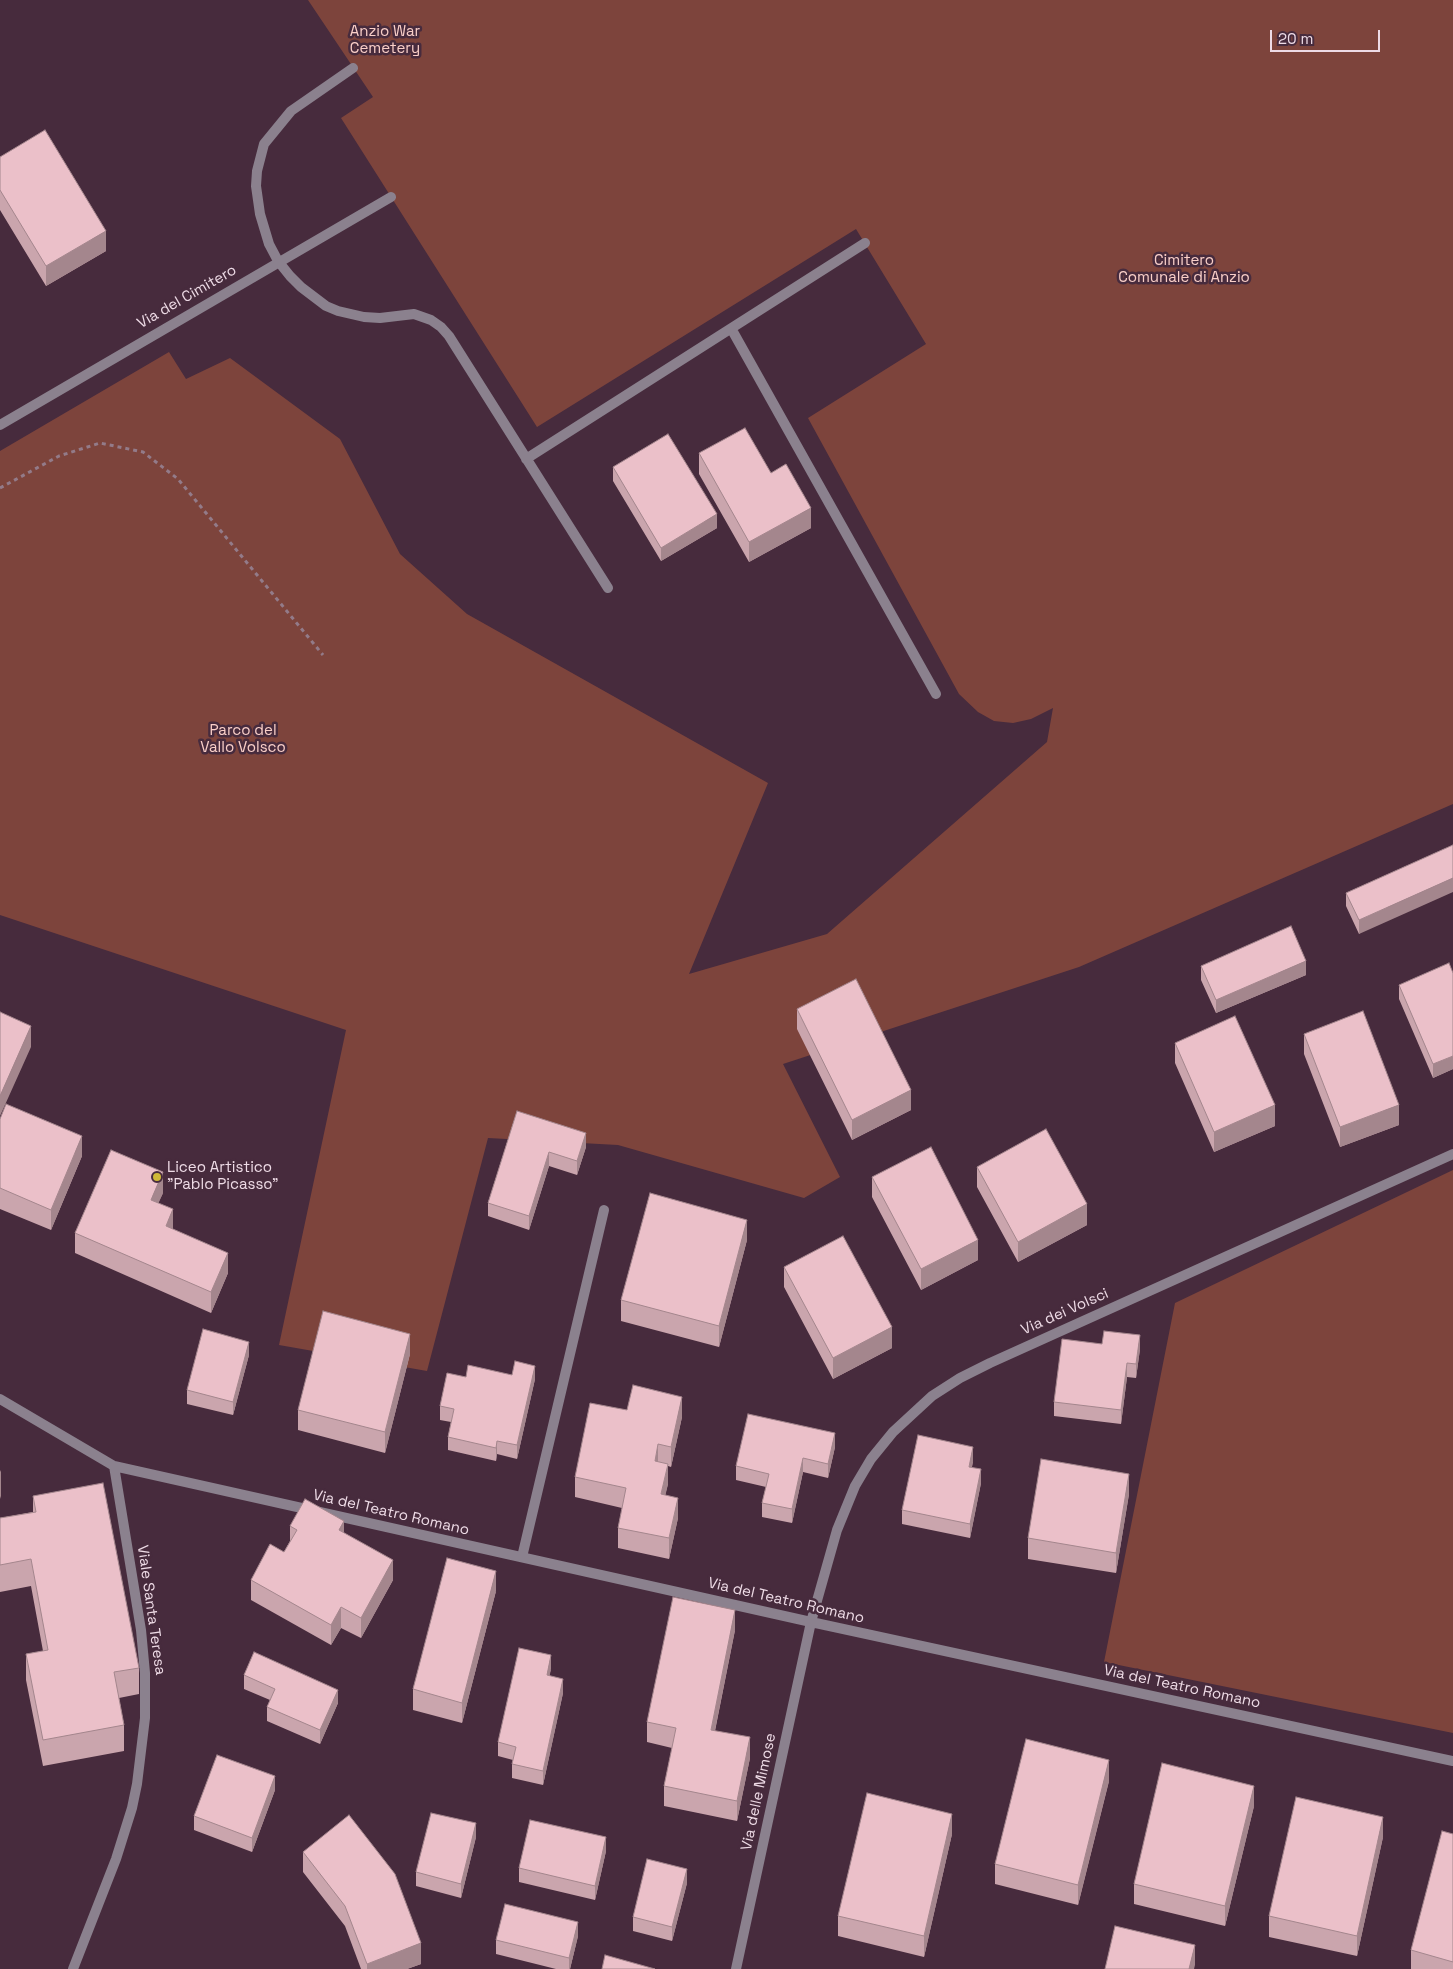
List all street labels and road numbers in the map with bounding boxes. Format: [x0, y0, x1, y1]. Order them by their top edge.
street label: Via del Cimitero [134, 261, 240, 333]
street label: Via dei Volsci [1019, 1285, 1111, 1339]
street label: Via del Teatro Romano [311, 1486, 471, 1540]
street label: Viale Santa Teresa [133, 1544, 169, 1676]
street label: Via del Teatro Romano [706, 1574, 866, 1628]
street label: Via del Teatro Romano [1102, 1662, 1262, 1712]
street label: Via delle Mimose [738, 1732, 780, 1852]

